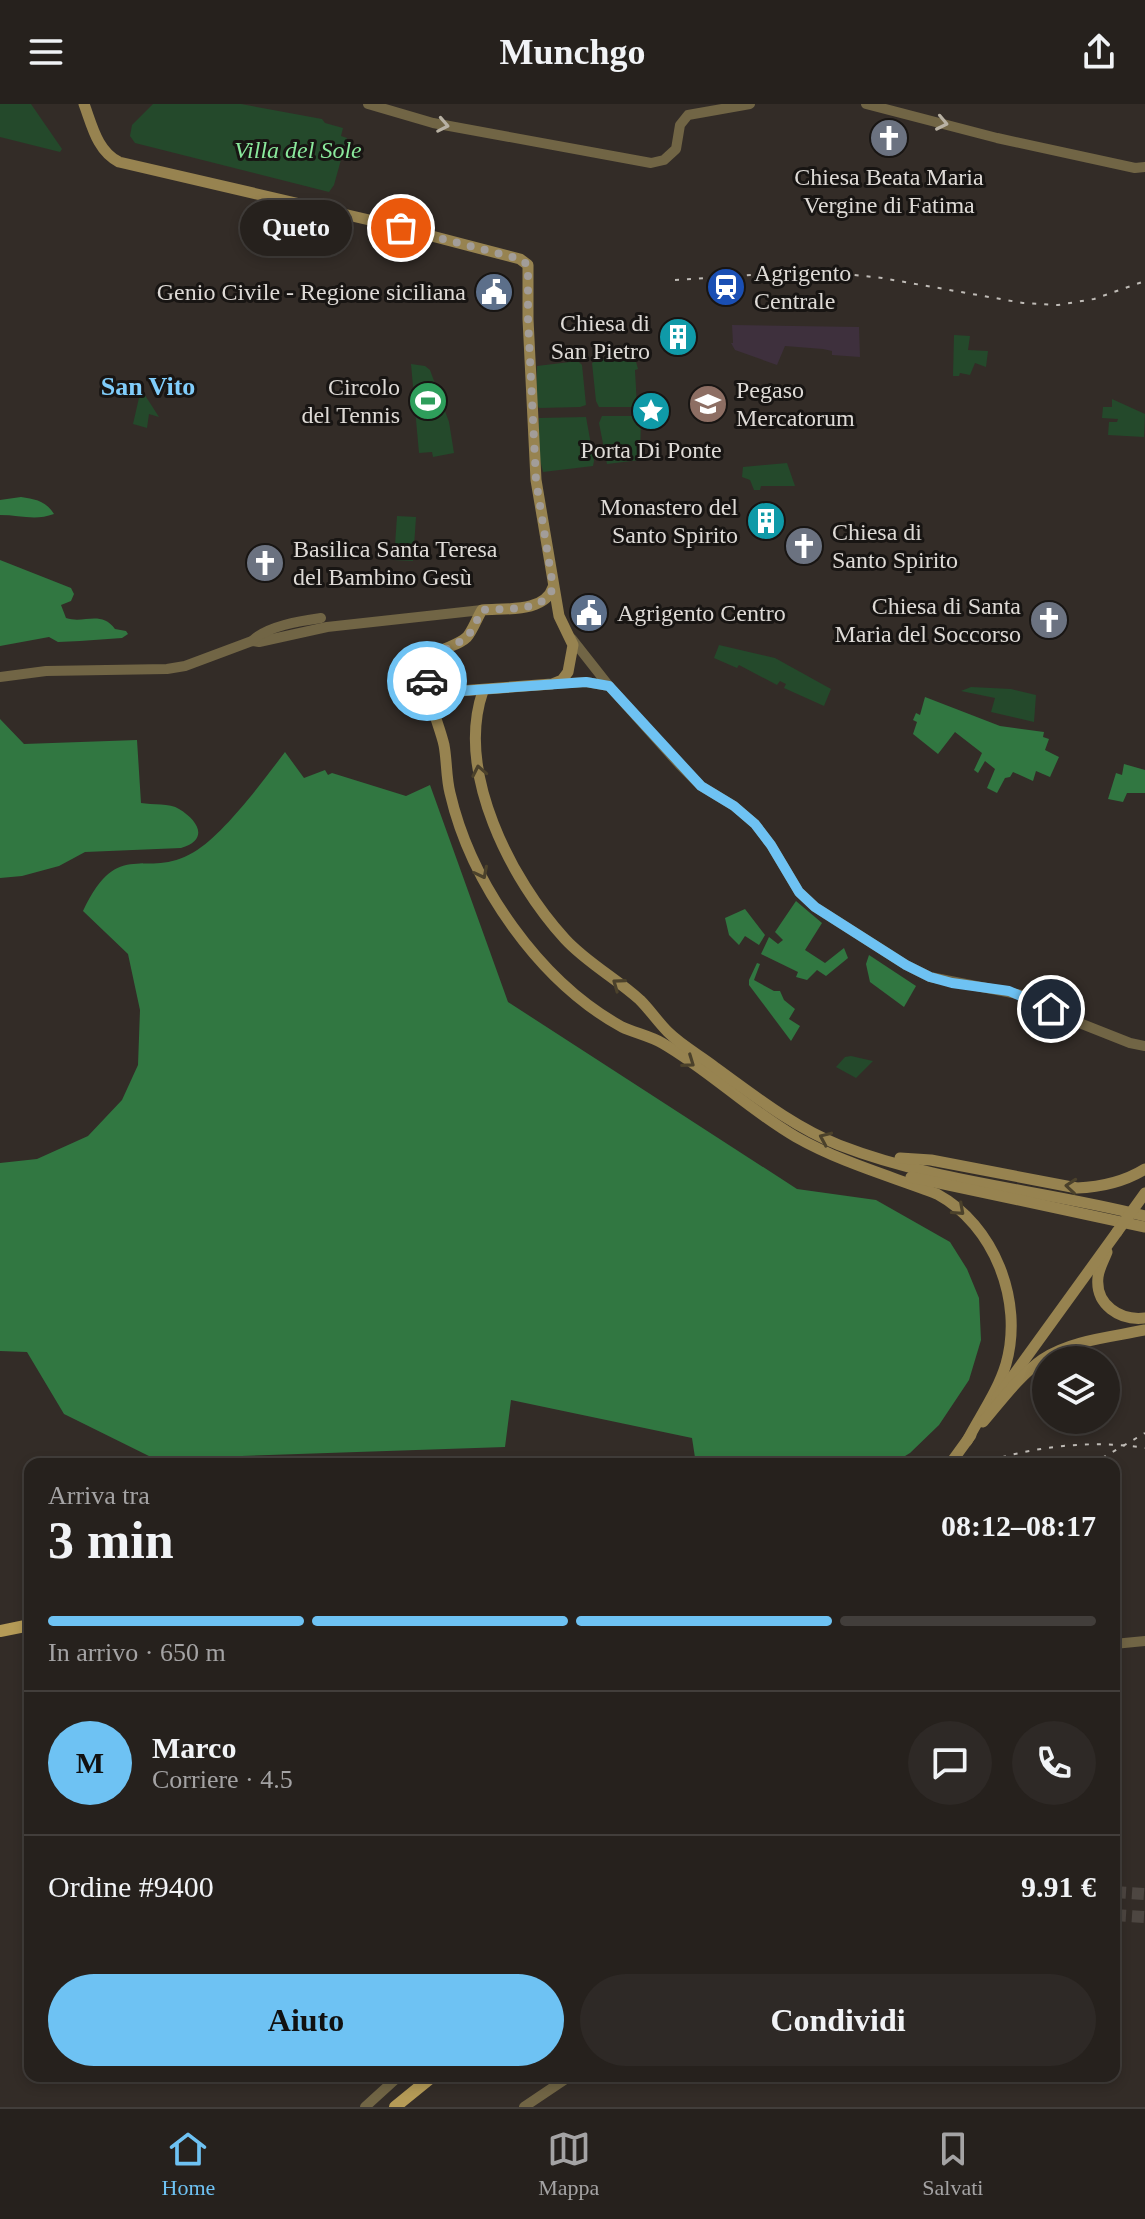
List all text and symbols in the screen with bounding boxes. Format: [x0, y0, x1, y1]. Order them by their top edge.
icon: menu [24, 30, 68, 74]
icon: share [1077, 30, 1121, 74]
text: Munchgo [499, 32, 646, 72]
one-way arrow [934, 114, 948, 131]
one-way arrow [436, 116, 449, 133]
church icon: Chiesa Beata Maria Vergine di Fatima [868, 117, 910, 159]
park label: Villa del Sole [234, 137, 362, 163]
place label: Chiesa Beata Maria Vergine di Fatima [794, 164, 984, 218]
pin [367, 194, 435, 262]
callout: Queto [241, 200, 353, 256]
icon: bag [379, 206, 423, 250]
text: Queto [262, 213, 330, 242]
place label: Agrigento Centrale [754, 260, 851, 314]
station icon: Agrigento Centrale [705, 266, 747, 308]
public building icon: Genio Civile - Regione siciliana [473, 271, 515, 313]
place label: Genio Civile - Regione siciliana [157, 279, 466, 305]
place label: Chiesa di San Pietro [551, 310, 650, 364]
building icon: Chiesa di San Pietro [657, 316, 699, 358]
district label: San Vito [101, 372, 195, 401]
place label: Circolo del Tennis [301, 374, 400, 428]
place label: Pegaso Mercatorum [736, 377, 855, 431]
sports icon: Circolo del Tennis [407, 380, 449, 422]
school or university icon: Pegaso Mercatorum [687, 383, 729, 425]
place icon: Porta Di Ponte [630, 390, 672, 432]
place label: Porta Di Ponte [580, 437, 722, 463]
place label: Monastero del Santo Spirito [600, 494, 738, 548]
building icon: Monastero del Santo Spirito [745, 500, 787, 542]
place label: Chiesa di Santo Spirito [832, 519, 958, 573]
church icon: Chiesa di Santo Spirito [783, 525, 825, 567]
place label: Basilica Santa Teresa del Bambino Gesù [293, 536, 498, 590]
church icon: Basilica Santa Teresa del Bambino Gesù [244, 542, 286, 584]
public building icon: Agrigento Centro [568, 592, 610, 634]
place label: Chiesa di Santa Maria del Soccorso [834, 593, 1021, 647]
church icon: Chiesa di Santa Maria del Soccorso [1028, 599, 1070, 641]
place label: Agrigento Centro [617, 600, 786, 626]
courier [387, 641, 467, 721]
icon: car [405, 659, 449, 703]
one-way arrow [472, 765, 489, 778]
one-way arrow [472, 864, 487, 879]
pin [1017, 975, 1085, 1043]
one-way arrow [612, 979, 627, 993]
icon: home [1029, 987, 1073, 1031]
one-way arrow [680, 1052, 694, 1067]
one-way arrow [819, 1132, 833, 1148]
one-way arrow [1064, 1178, 1077, 1195]
one-way arrow [950, 1200, 965, 1215]
map controls [1032, 1346, 1120, 1434]
button: layers [1032, 1346, 1120, 1434]
text: Arriva tra [48, 1481, 150, 1510]
text: 08:12–08:17 [941, 1509, 1096, 1542]
text: 3 min [48, 1512, 174, 1569]
text: In arrivo · 650 m [48, 1638, 226, 1667]
button: chat [908, 1721, 992, 1805]
button: phone [1012, 1721, 1096, 1805]
text: Marco [152, 1731, 236, 1764]
text: M [76, 1746, 104, 1779]
text: Corriere · 4.5 [152, 1765, 293, 1794]
text: Ordine #9400 [48, 1870, 214, 1903]
text: 9.91 € [1021, 1870, 1096, 1903]
button: Aiuto [48, 1974, 564, 2066]
button: Condividi [580, 1974, 1096, 2066]
tab: Home [162, 2127, 215, 2201]
tab: Mappa [538, 2127, 599, 2201]
tab: Salvati [922, 2127, 983, 2201]

